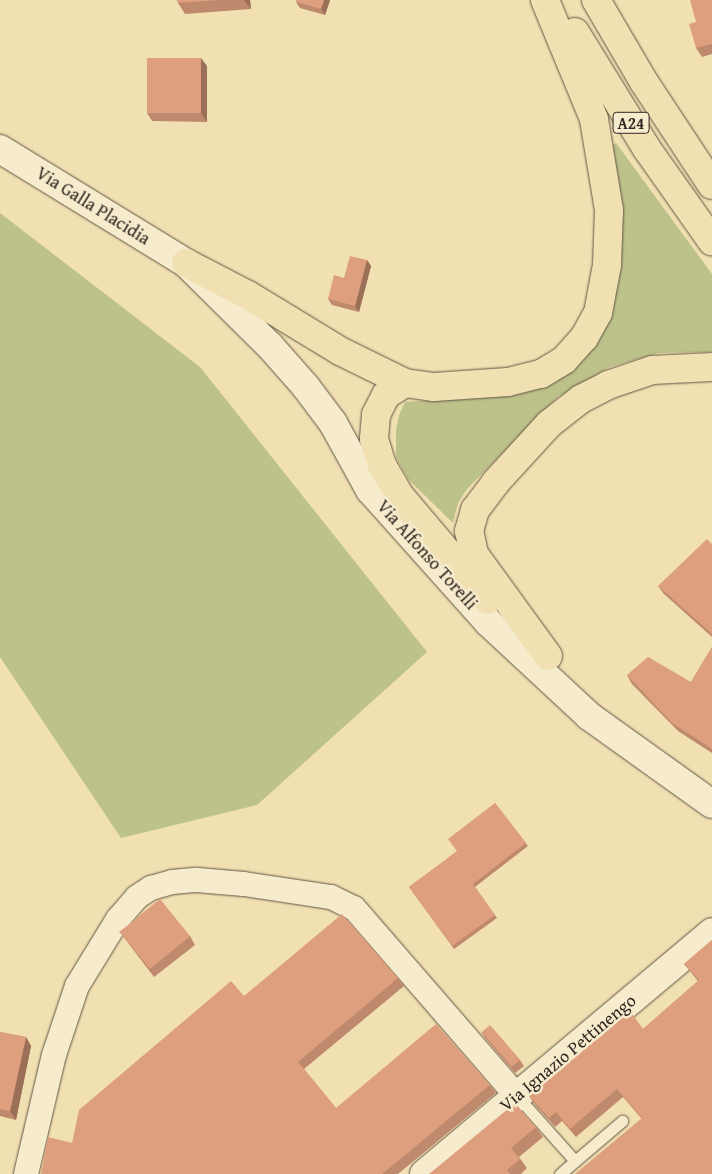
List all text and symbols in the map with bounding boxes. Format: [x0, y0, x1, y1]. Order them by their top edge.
road number: A24 [612, 110, 650, 136]
street label: Via Galla Placidia [32, 162, 154, 250]
street label: Via Alfonso Torelli [372, 496, 482, 614]
street label: Via Ignazio Pettinengo [495, 990, 641, 1116]

